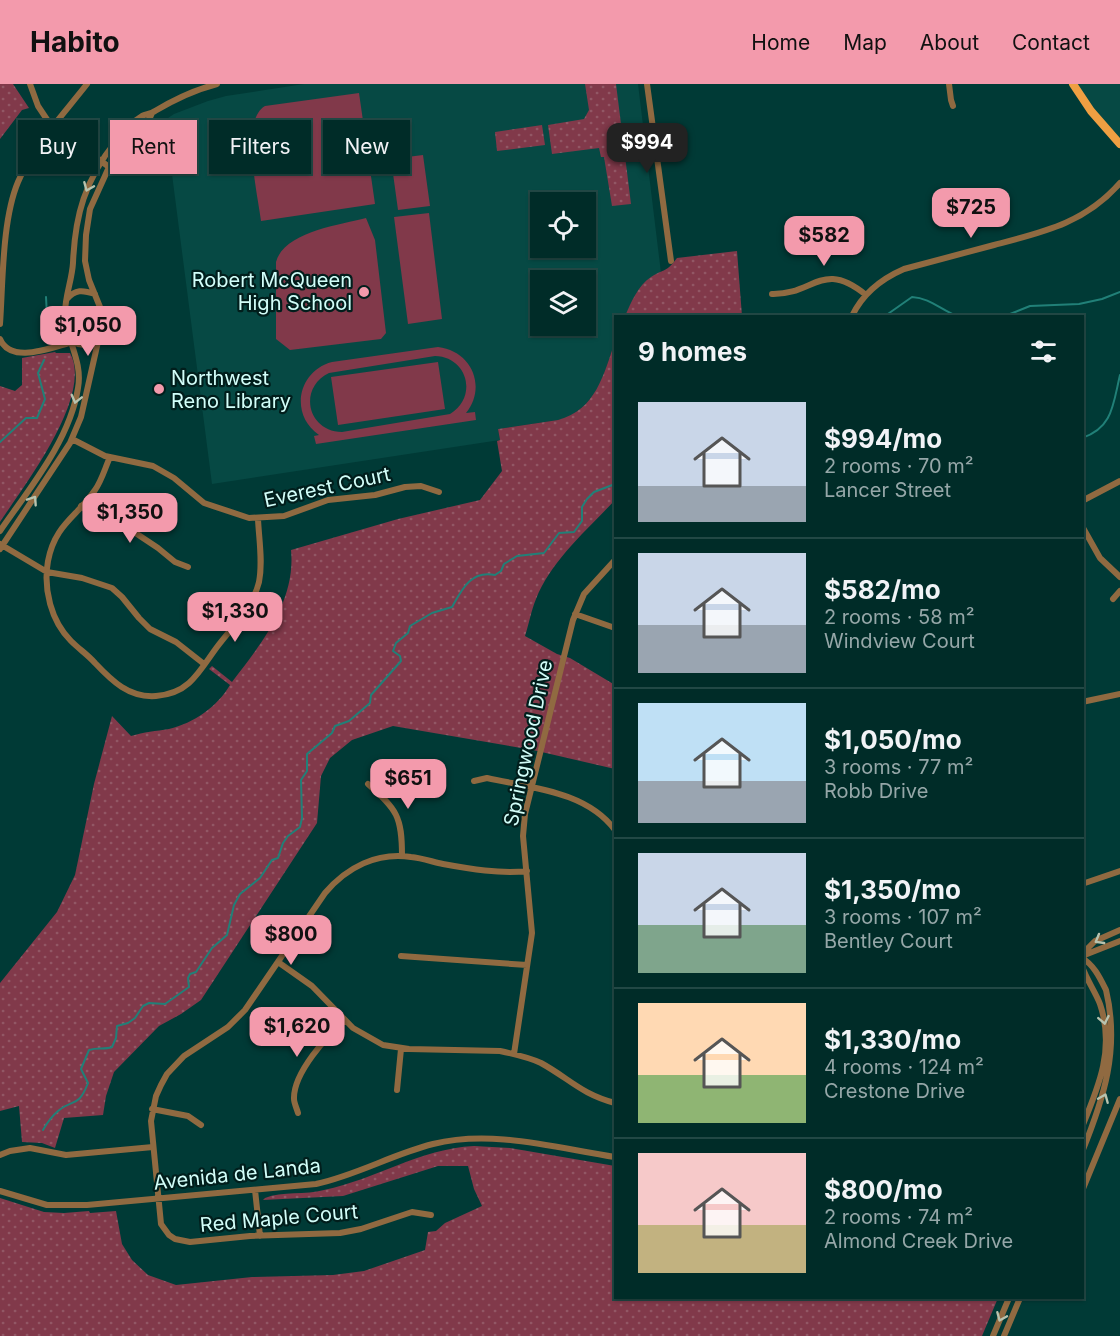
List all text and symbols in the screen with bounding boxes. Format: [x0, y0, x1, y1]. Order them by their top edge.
text: Habito [30, 25, 120, 59]
text: Home [751, 30, 810, 55]
text: Map [843, 30, 887, 55]
text: About [920, 30, 979, 55]
text: Contact [1012, 30, 1090, 55]
chip: Buy [18, 120, 98, 174]
chip: Rent [110, 120, 197, 174]
chip: Filters [209, 120, 311, 174]
chip: New [323, 120, 410, 174]
pin: $994 [611, 123, 683, 174]
text: $994 [621, 130, 673, 154]
one-way arrow [83, 180, 95, 191]
pin: $725 [935, 188, 1007, 239]
map controls [530, 192, 596, 336]
button: locate [530, 192, 596, 258]
text: $725 [946, 195, 996, 219]
pin: $582 [788, 216, 860, 267]
text: $582 [798, 223, 850, 247]
place label: Robert McQueen High School [192, 268, 352, 315]
button: layers [530, 270, 596, 336]
marker: Robert McQueen High School [357, 285, 371, 299]
pin: $1,050 [39, 306, 137, 357]
text: $1,050 [54, 313, 122, 337]
icon: filters [1027, 335, 1060, 368]
text: 9 homes [638, 336, 747, 367]
place label: Northwest Reno Library [171, 366, 291, 413]
marker: Northwest Reno Library [152, 382, 166, 396]
one-way arrow [70, 394, 83, 404]
text: $994/mo [824, 423, 942, 454]
icon: home [686, 426, 758, 498]
text: 2 rooms · 70 m² [824, 454, 974, 478]
street label: Everest Court [261, 462, 393, 512]
text: Lancer Street [824, 478, 951, 502]
pin: $1,350 [81, 493, 179, 544]
one-way arrow [25, 496, 37, 506]
text: $1,350 [96, 500, 164, 524]
text: $582/mo [824, 574, 941, 605]
icon: home [686, 577, 758, 649]
pin: $1,330 [186, 592, 284, 643]
text: $1,330 [201, 599, 269, 623]
text: 2 rooms · 58 m² [824, 605, 975, 629]
text: Windview Court [824, 629, 975, 653]
street label: Springwood Drive [499, 658, 557, 828]
text: $1,050/mo [824, 724, 962, 755]
icon: home [686, 727, 758, 799]
text: 3 rooms · 77 m² [824, 755, 973, 779]
pin: $651 [372, 759, 444, 810]
text: $651 [384, 766, 432, 790]
text: Robb Drive [824, 779, 928, 803]
text: $1,350/mo [824, 874, 961, 905]
icon: home [686, 877, 758, 949]
text: 3 rooms · 107 m² [824, 905, 982, 929]
pin: $800 [255, 915, 327, 966]
text: $800 [264, 922, 318, 946]
text: Bentley Court [824, 929, 953, 953]
one-way arrow [1095, 933, 1105, 944]
pin: $1,620 [248, 1007, 346, 1058]
text: $1,620 [264, 1014, 330, 1038]
one-way arrow [1097, 1014, 1110, 1024]
text: $1,330/mo [824, 1024, 961, 1055]
icon: home [686, 1027, 758, 1099]
text: 4 rooms · 124 m² [824, 1055, 984, 1079]
text: Crestone Drive [824, 1079, 965, 1103]
one-way arrow [1097, 1094, 1109, 1105]
street label: Avenida de Landa [152, 1153, 322, 1195]
text: $800/mo [824, 1174, 943, 1205]
icon: home [686, 1177, 758, 1249]
street label: Red Maple Court [199, 1199, 359, 1237]
text: 2 rooms · 74 m² [824, 1205, 973, 1229]
text: Almond Creek Drive [824, 1229, 1013, 1253]
one-way arrow [996, 1310, 1008, 1321]

